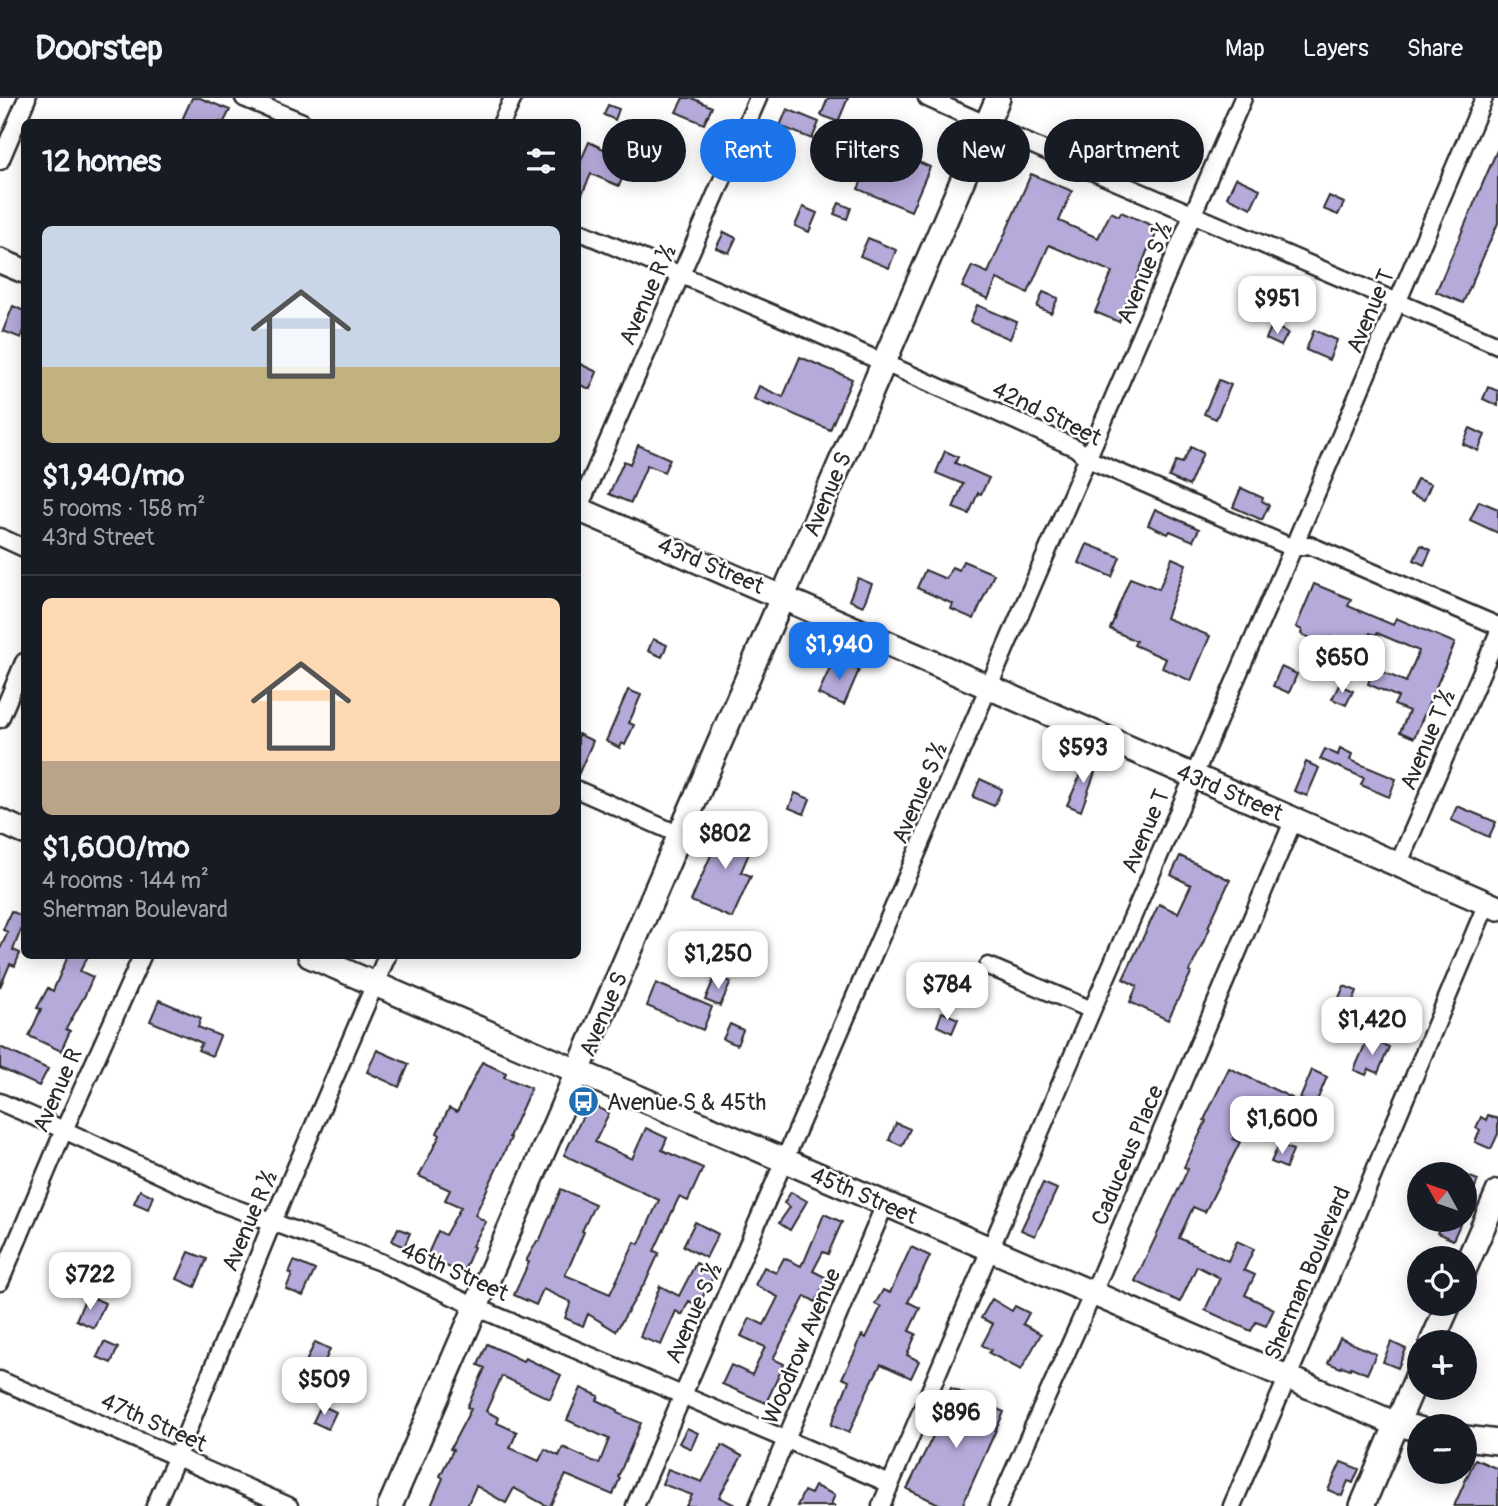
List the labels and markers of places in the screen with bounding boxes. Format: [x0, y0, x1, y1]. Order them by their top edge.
pin: $951 [1236, 276, 1318, 336]
pin: $1,940 [782, 622, 896, 682]
pin: $650 [1301, 636, 1383, 695]
pin: $593 [1042, 726, 1124, 785]
pin: $802 [684, 812, 766, 871]
pin: $1,250 [661, 932, 775, 991]
pin: $784 [906, 962, 988, 1022]
pin: $1,420 [1315, 998, 1429, 1057]
bus stop icon: Avenue S & 45th [567, 1085, 601, 1119]
place label: Avenue S & 45th [607, 1088, 766, 1117]
pin: $1,600 [1225, 1096, 1339, 1156]
pin: $722 [49, 1252, 131, 1312]
pin: $509 [283, 1358, 365, 1417]
pin: $896 [915, 1390, 997, 1450]

